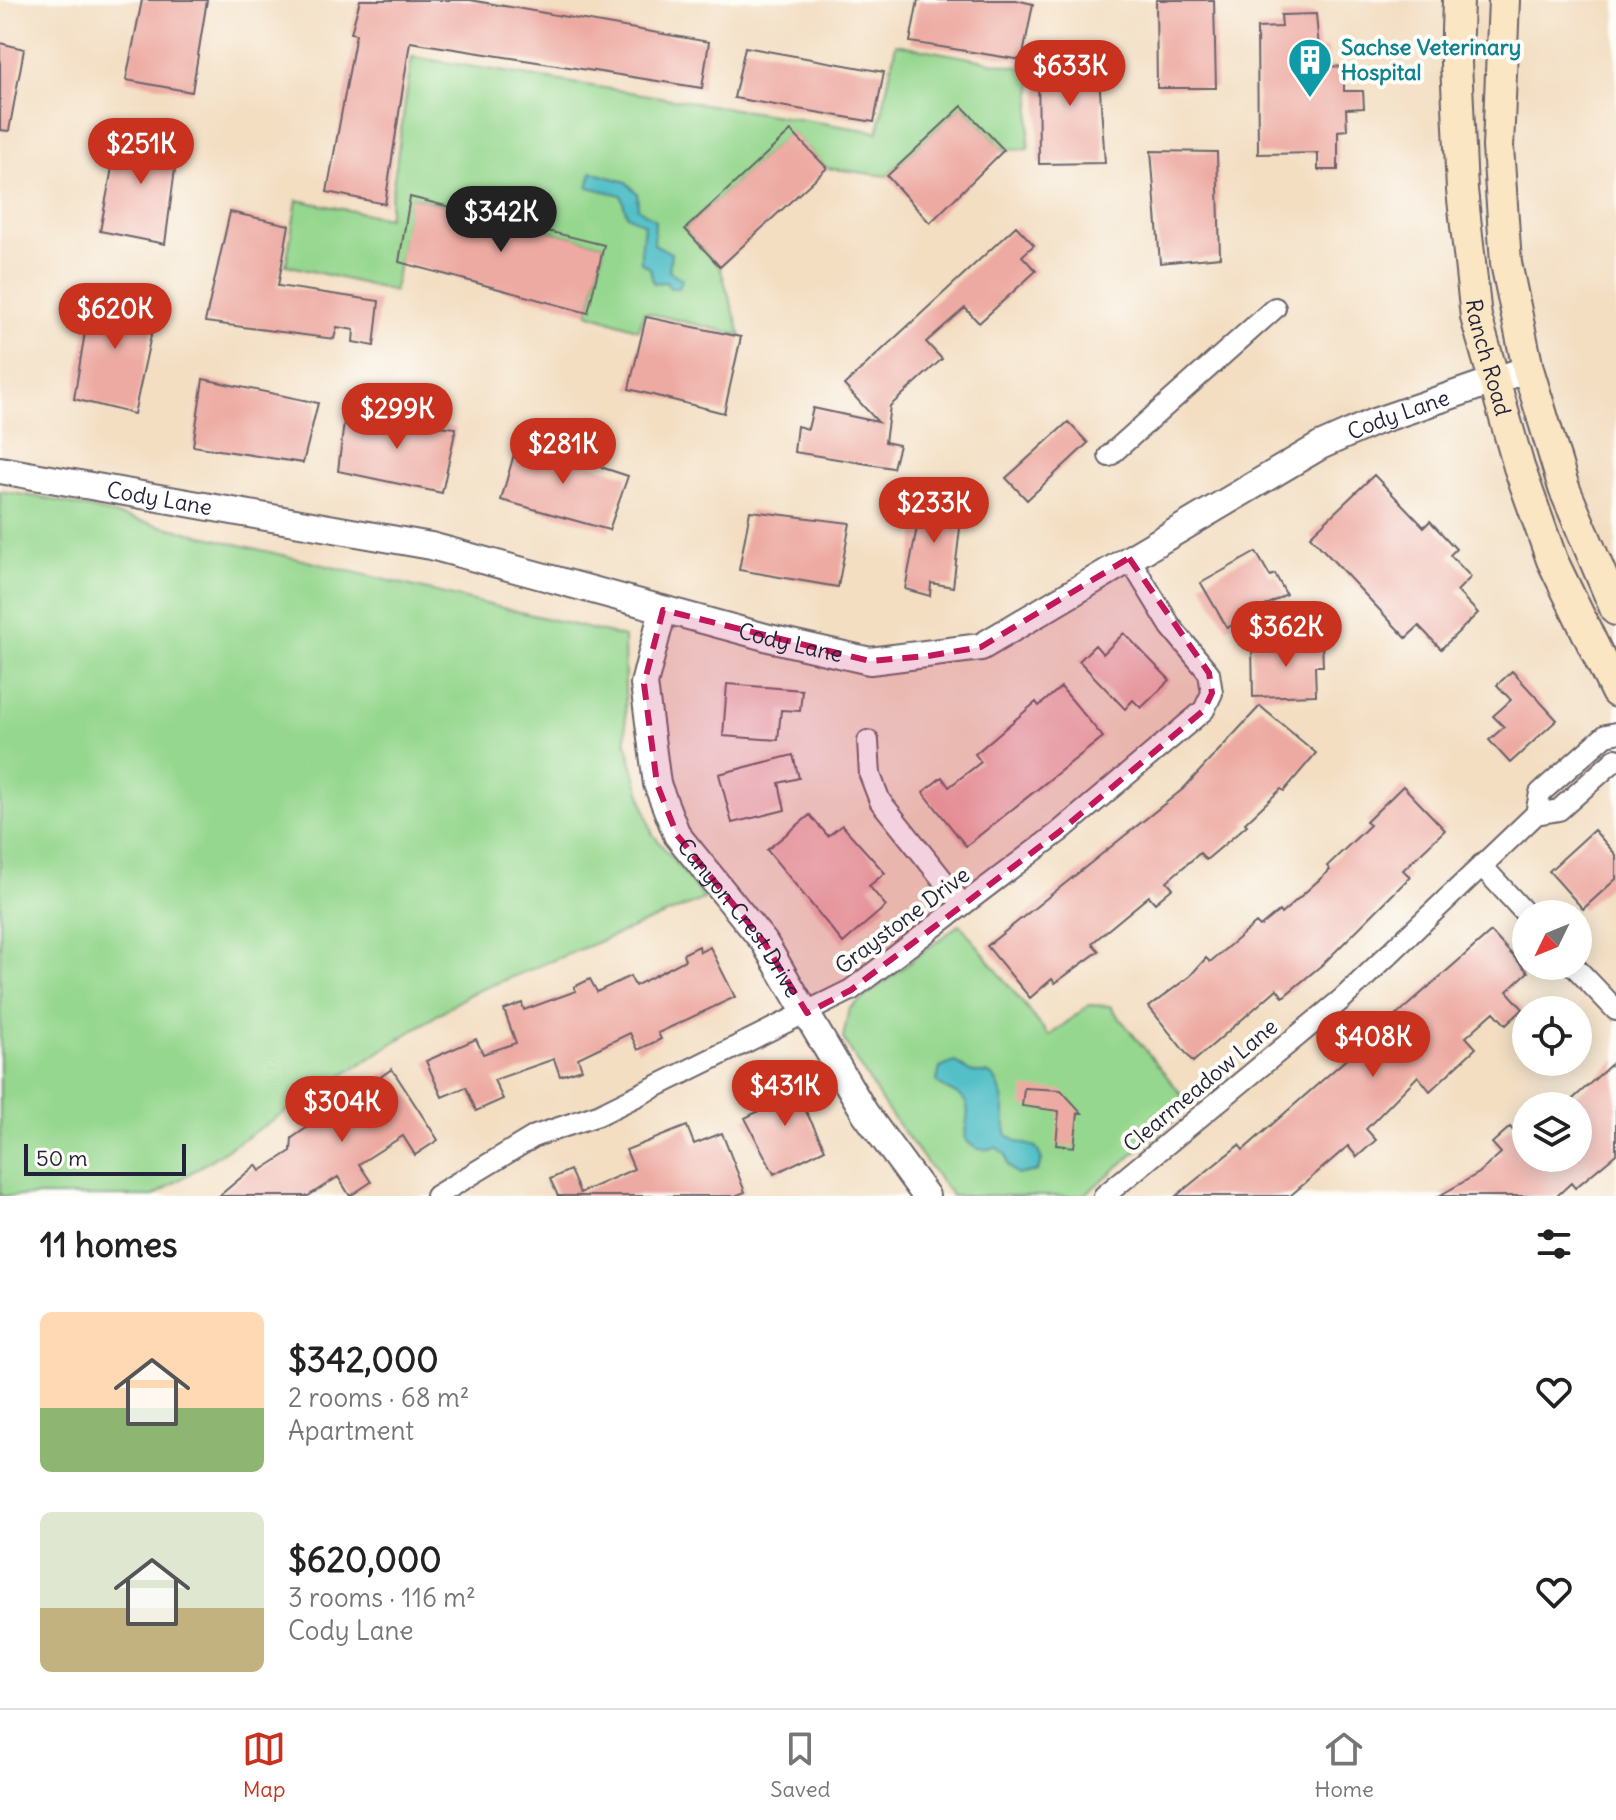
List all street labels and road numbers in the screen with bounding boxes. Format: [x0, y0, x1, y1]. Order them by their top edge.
street label: Ranch Road [1460, 298, 1518, 419]
street label: Cody Lane [1343, 383, 1453, 446]
street label: Cody Lane [105, 475, 214, 521]
street label: Cody Lane [735, 616, 845, 668]
street label: Canyon Crest Drive [671, 832, 808, 1002]
street label: Graystone Drive [829, 860, 975, 980]
street label: Clearmeadow Lane [1117, 1012, 1283, 1158]

